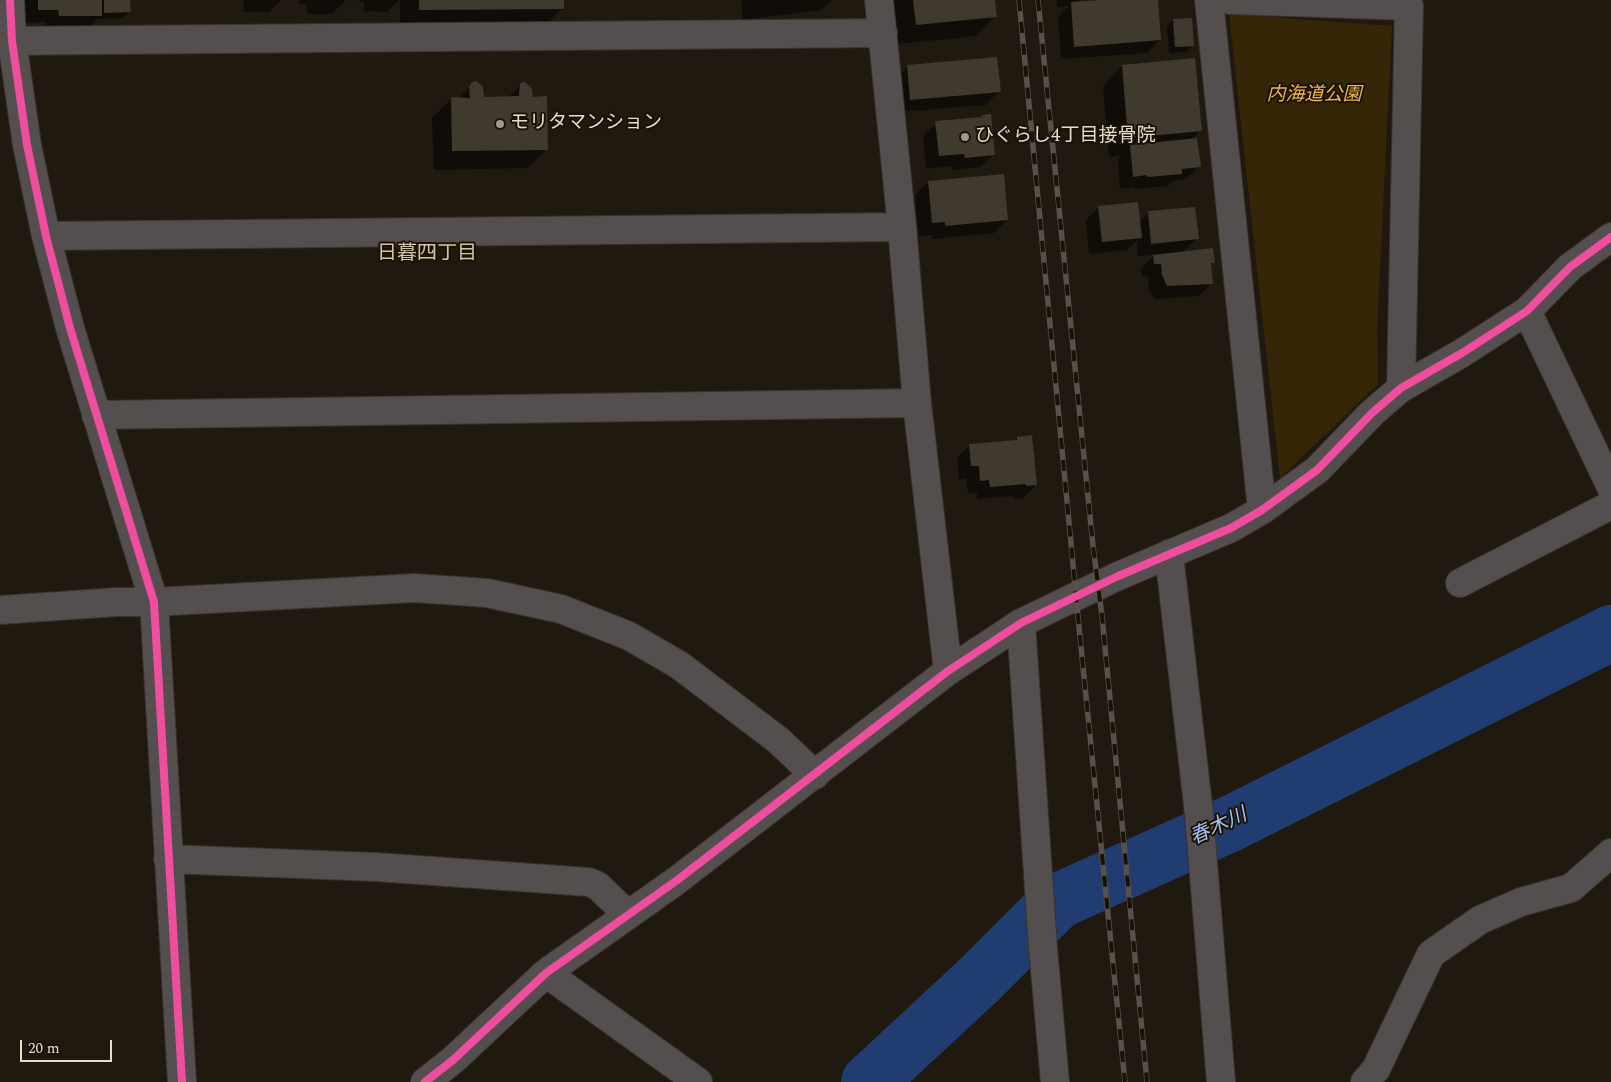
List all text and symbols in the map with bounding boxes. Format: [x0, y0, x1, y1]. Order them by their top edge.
park label: 内海道公園 [1267, 85, 1361, 107]
place label: モリタマンション [510, 113, 662, 135]
marker: モリタマンション [494, 118, 506, 130]
place label: ひぐらし4丁目接骨院 [975, 126, 1155, 148]
marker: ひぐらし4丁目接骨院 [959, 131, 971, 143]
district label: 日暮四丁目 [377, 243, 477, 267]
water label: 春木川 [1187, 804, 1251, 852]
scale bar [22, 1030, 115, 1062]
text: 20 m [28, 1037, 60, 1060]

